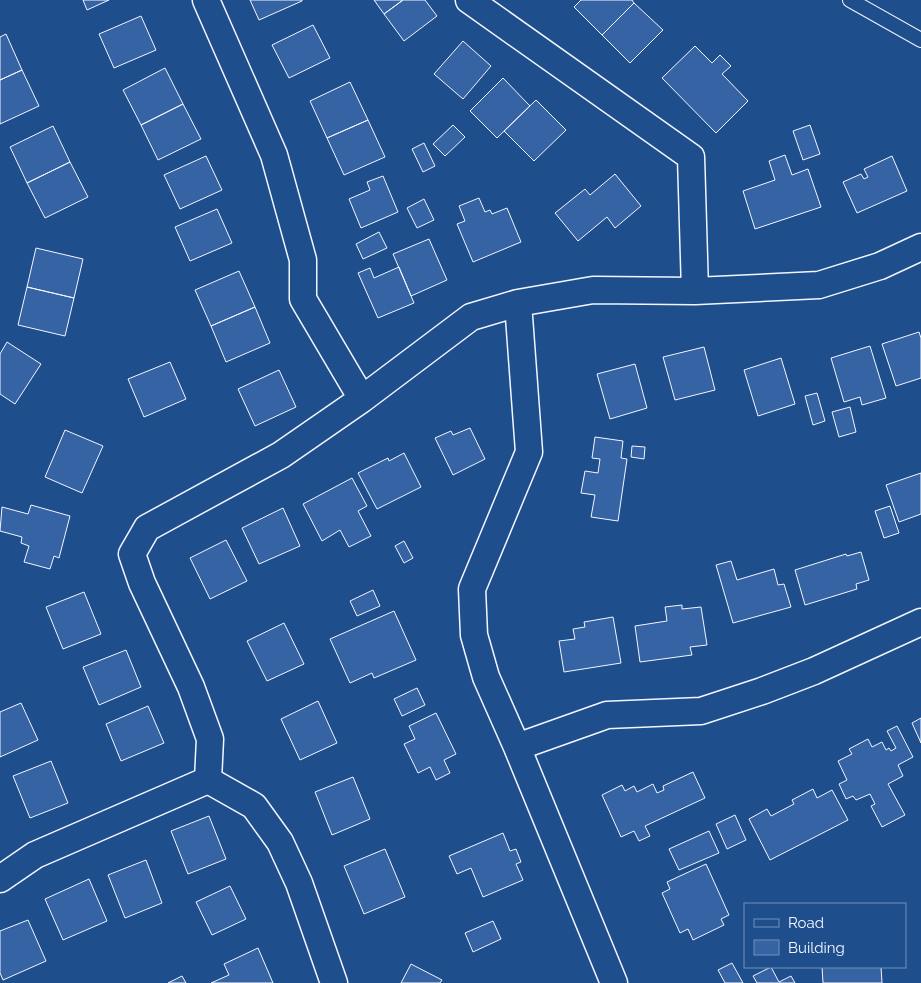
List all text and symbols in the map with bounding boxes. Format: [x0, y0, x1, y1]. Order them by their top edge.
legend [744, 903, 906, 968]
text: Road [788, 914, 824, 932]
text: Building [788, 939, 845, 957]

